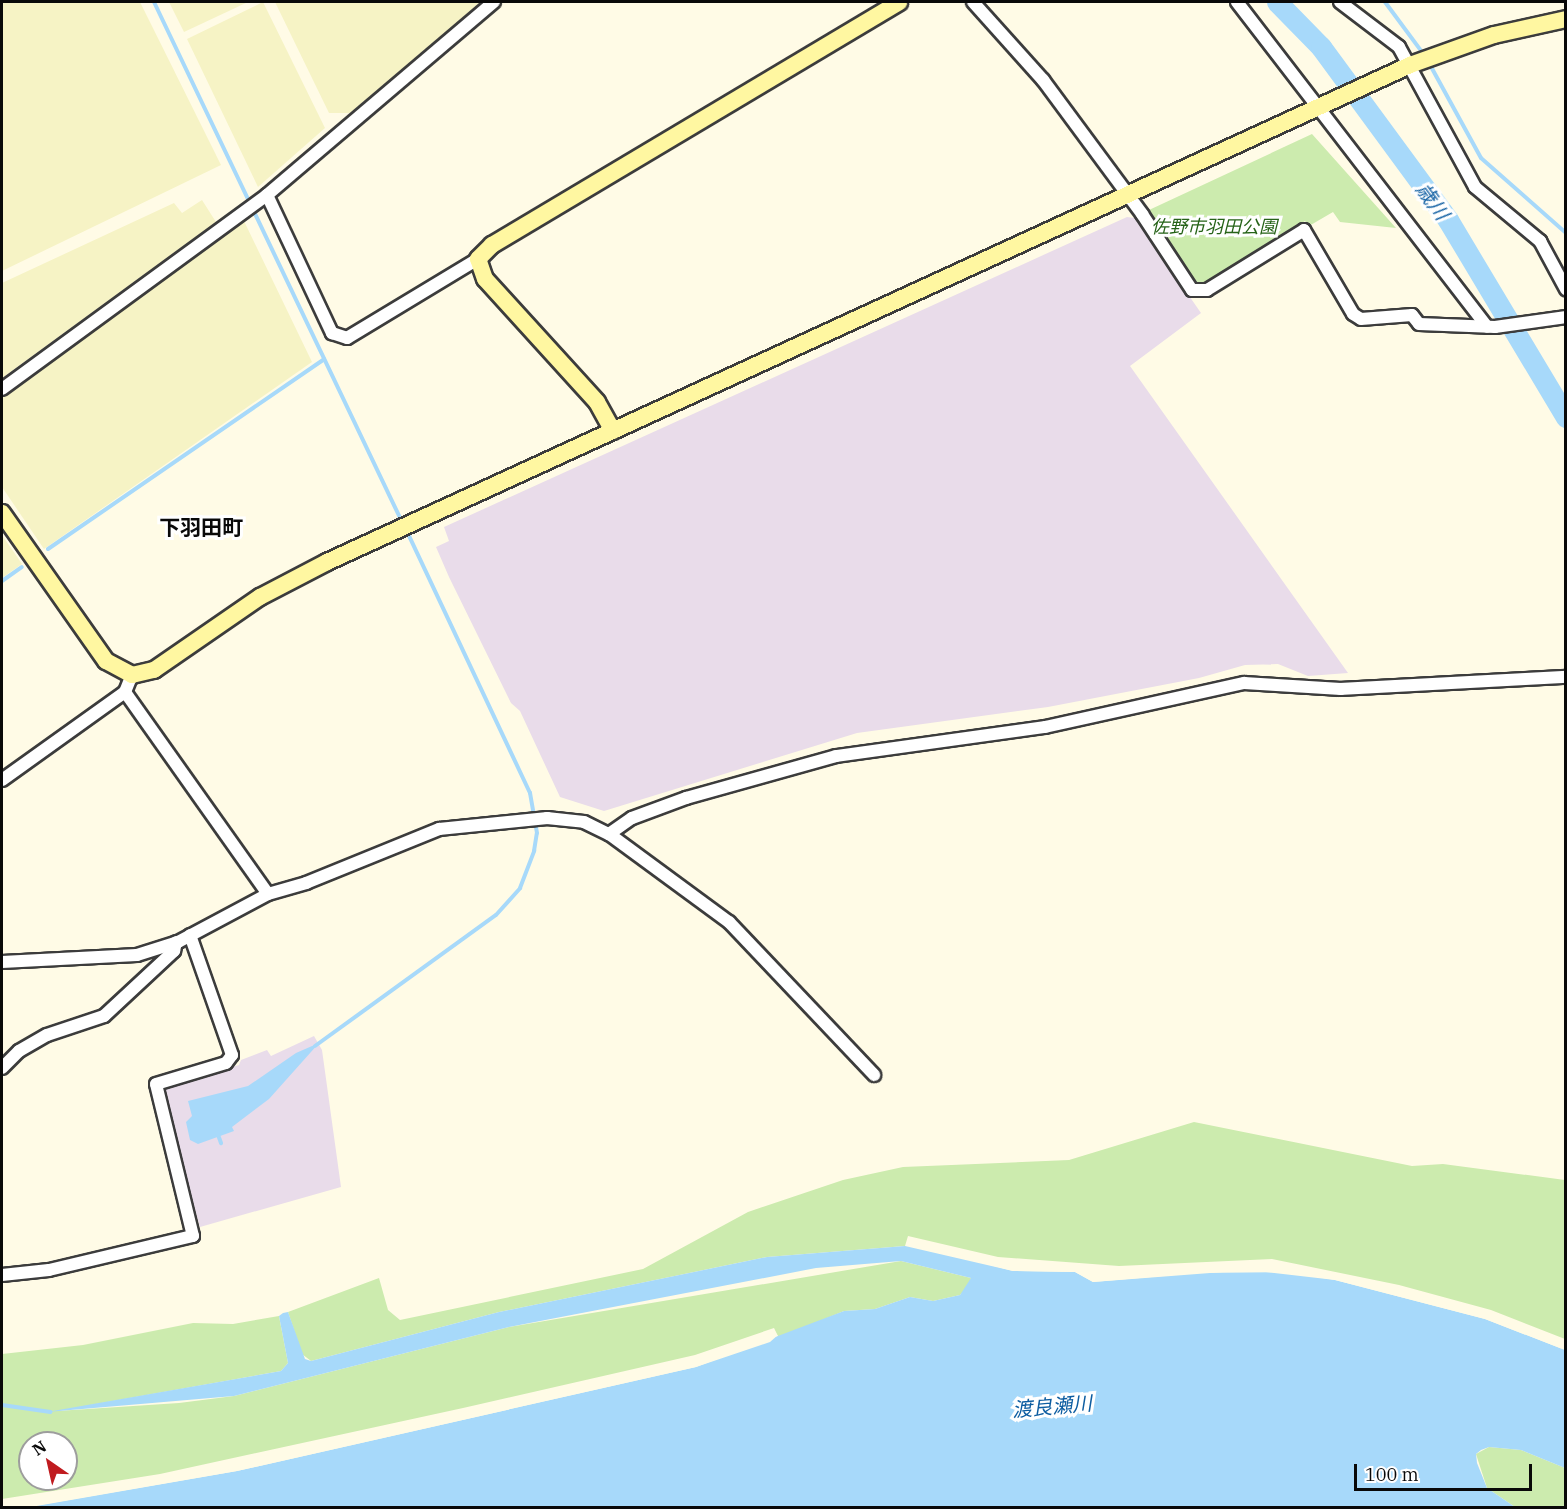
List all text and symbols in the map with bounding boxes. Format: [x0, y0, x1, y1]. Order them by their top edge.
water label: 歳川 [1412, 178, 1454, 224]
park label: 佐野市羽田公園 [1151, 216, 1277, 238]
district label: 下羽田町 [159, 514, 243, 540]
water label: 渡良瀬川 [1011, 1391, 1093, 1421]
north arrow [18, 1431, 78, 1491]
text: N [28, 1436, 50, 1460]
scale bar [1357, 1452, 1536, 1490]
text: 100 m [1365, 1463, 1419, 1486]

